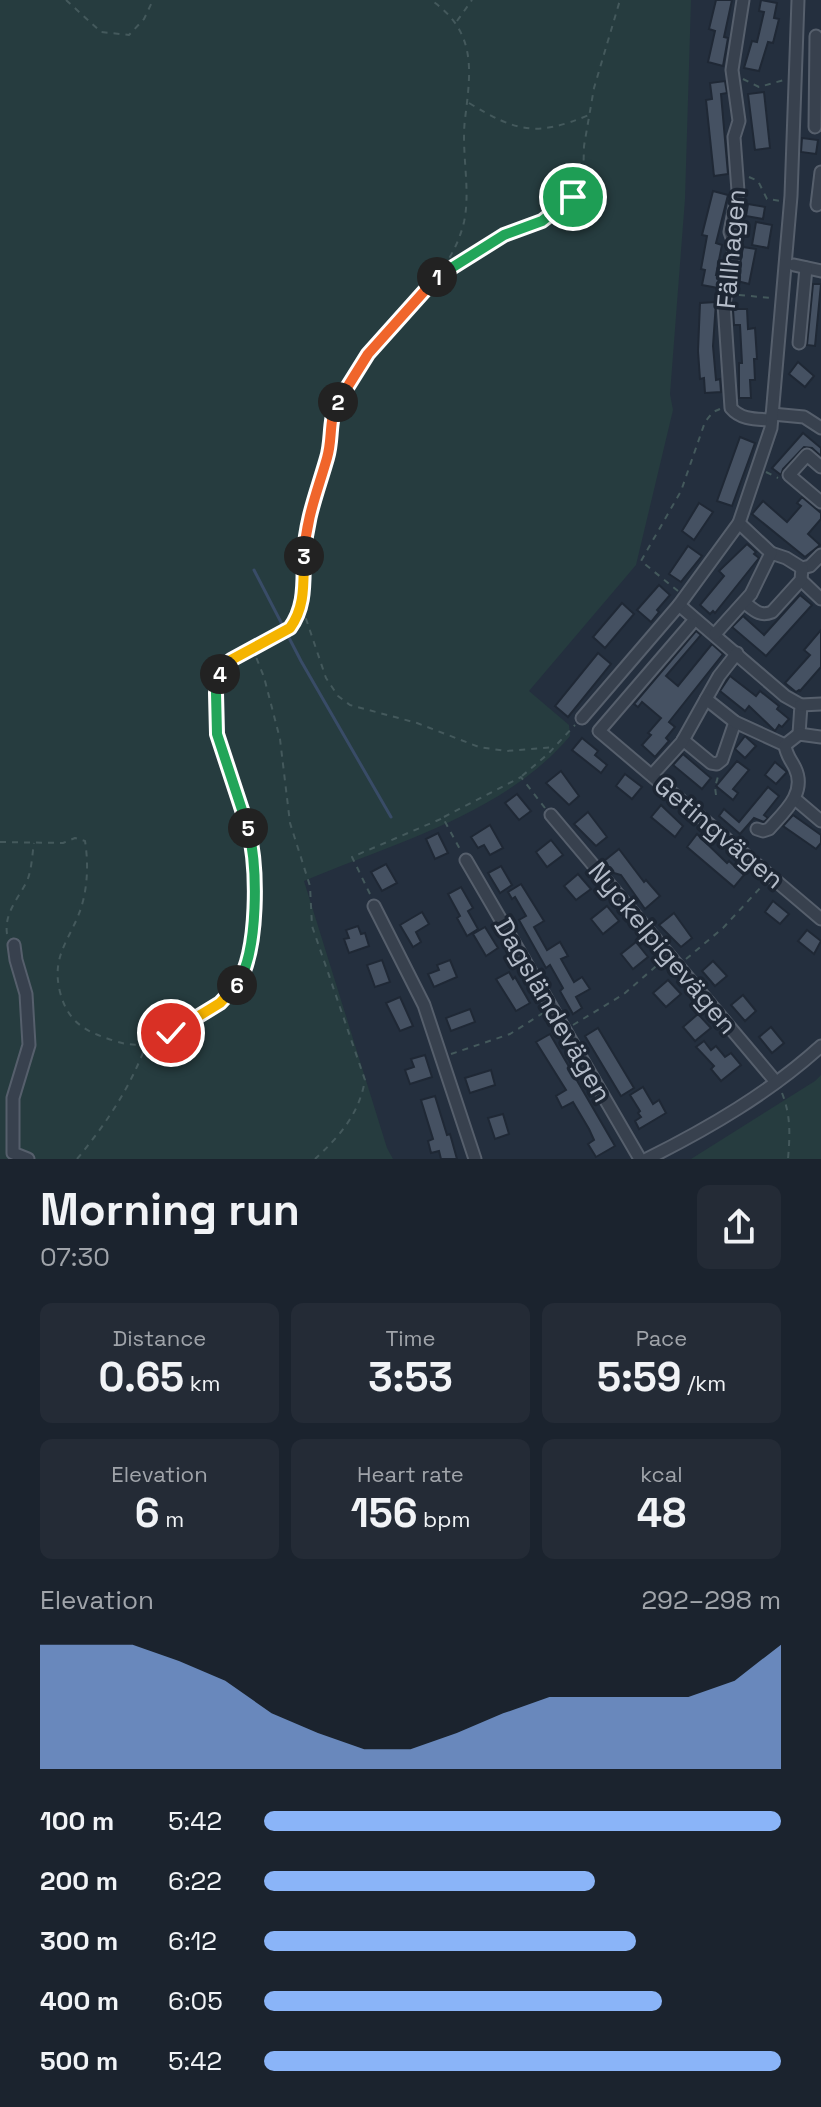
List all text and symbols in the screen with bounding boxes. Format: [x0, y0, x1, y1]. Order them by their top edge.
pin [539, 163, 607, 231]
icon: arrive [551, 175, 595, 219]
street label: Fällhagen [709, 188, 753, 310]
pin: 1 [417, 257, 457, 297]
text: 1 [432, 263, 442, 291]
pin: 2 [318, 382, 358, 422]
text: 2 [331, 388, 345, 416]
pin: 3 [284, 536, 324, 576]
text: 3 [297, 542, 311, 570]
pin: 4 [200, 654, 240, 694]
text: 4 [213, 660, 227, 688]
street label: Getingvägen [647, 768, 791, 896]
pin: 5 [228, 808, 268, 848]
text: 5 [241, 814, 255, 842]
street label: Nyckelpigevägen [581, 855, 745, 1041]
street label: Dagsländevägen [486, 912, 620, 1108]
pin: 6 [217, 965, 257, 1005]
text: 6 [230, 971, 244, 999]
pin [137, 999, 205, 1067]
icon: check [149, 1011, 193, 1055]
text: Morning run [40, 1182, 300, 1238]
button: share [697, 1185, 781, 1269]
text: 07:30 [40, 1240, 110, 1274]
text: Distance [113, 1324, 206, 1352]
text: Time [385, 1324, 436, 1352]
text: Pace [636, 1324, 687, 1352]
text: 0.65 [98, 1352, 184, 1403]
text: 3:53 [368, 1352, 453, 1403]
text: 5:59 [597, 1352, 682, 1403]
text: km [184, 1369, 221, 1397]
text: /km [682, 1369, 726, 1397]
text: Elevation [111, 1460, 208, 1488]
text: Heart rate [357, 1460, 464, 1488]
text: kcal [640, 1460, 683, 1488]
text: 6 [135, 1488, 160, 1539]
text: 156 [351, 1488, 417, 1539]
text: 48 [637, 1488, 686, 1539]
text: m [160, 1505, 184, 1533]
text: bpm [417, 1505, 470, 1533]
text: Elevation [40, 1583, 154, 1617]
text: 292–298 m [641, 1583, 781, 1617]
text: 100 m [40, 1804, 114, 1838]
text: 5:42 [168, 1804, 222, 1838]
text: 200 m [40, 1864, 118, 1898]
text: 6:22 [168, 1864, 222, 1898]
text: 300 m [40, 1924, 118, 1958]
text: 6:12 [168, 1924, 217, 1958]
text: 400 m [40, 1984, 119, 2018]
text: 6:05 [168, 1984, 223, 2018]
text: 500 m [40, 2044, 118, 2078]
text: 5:42 [168, 2044, 222, 2078]

